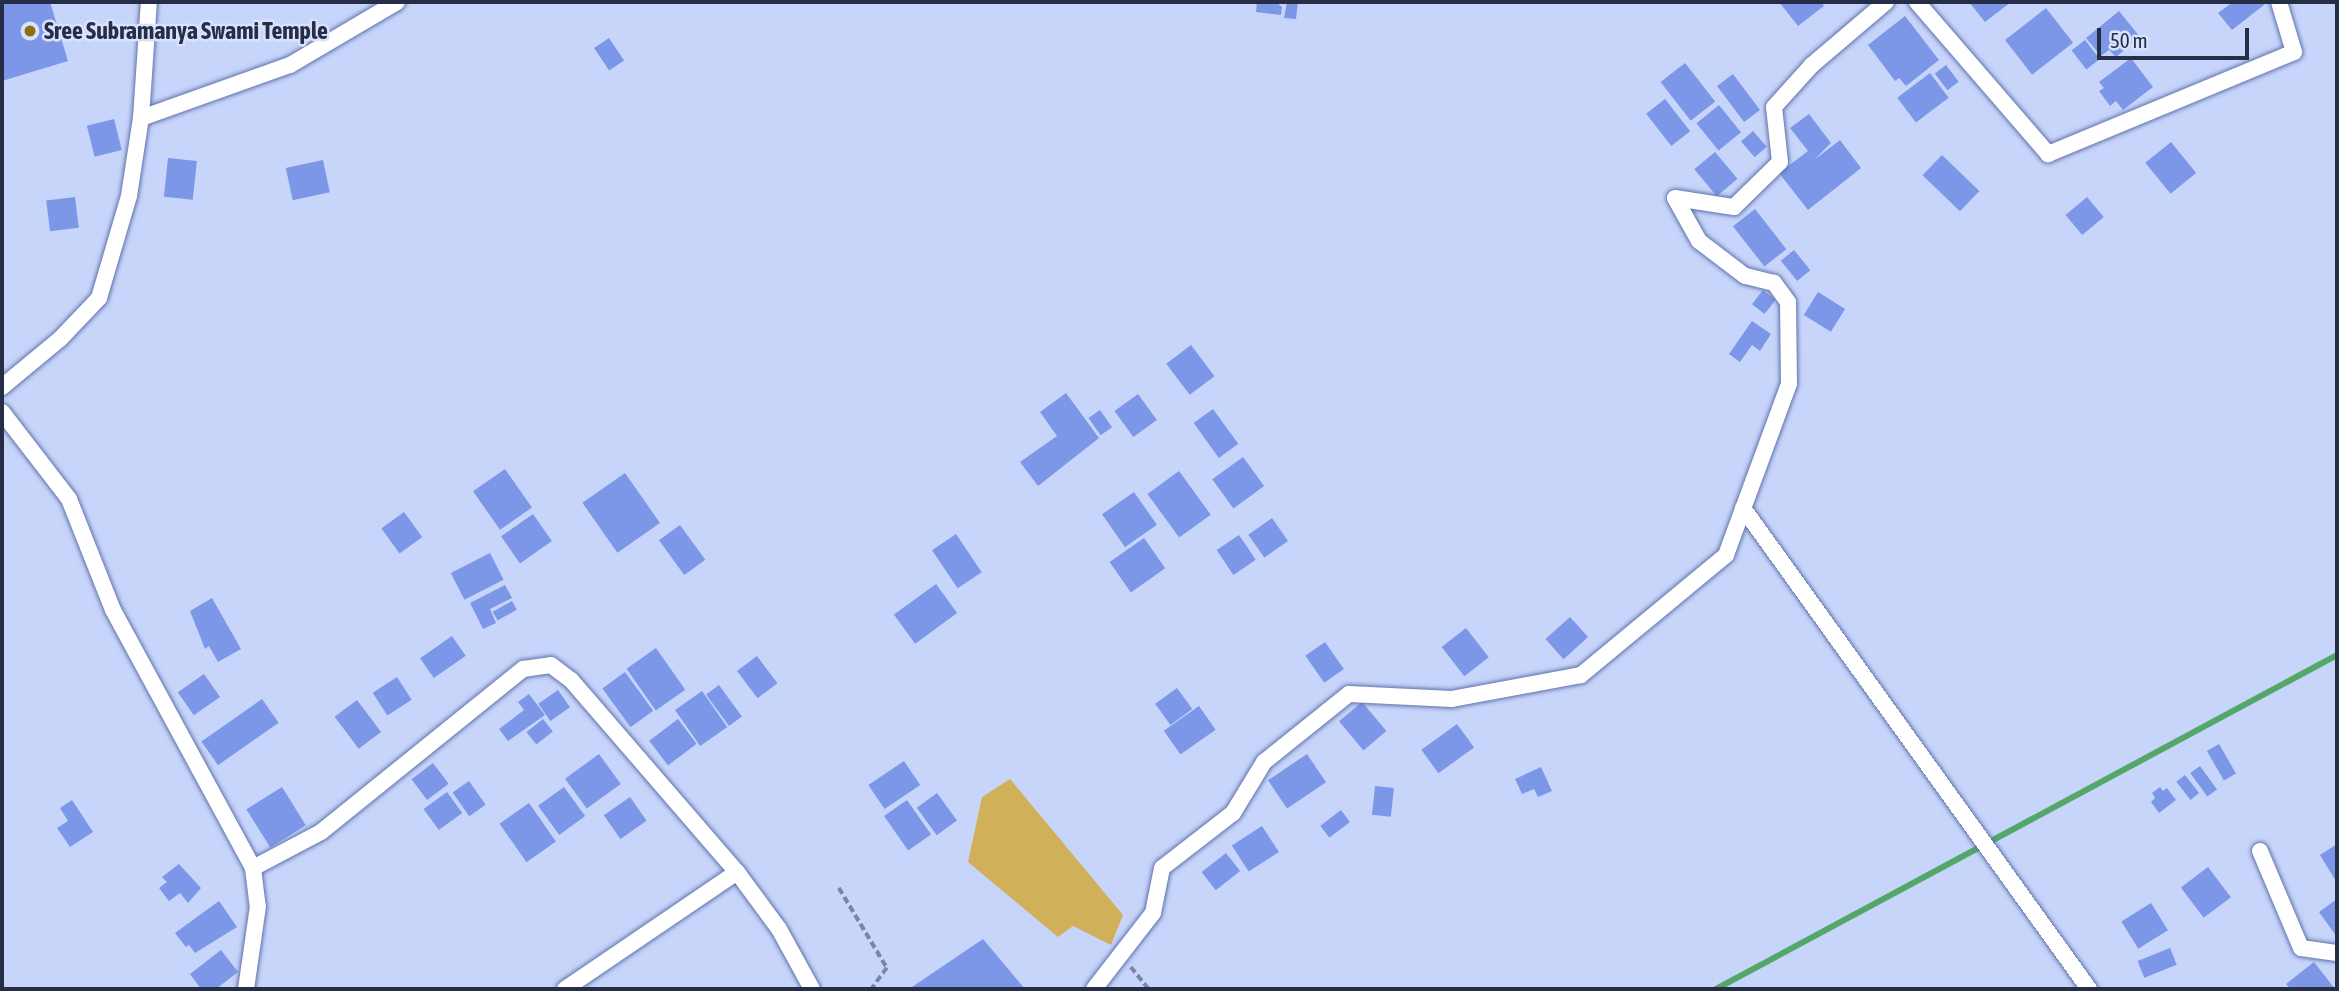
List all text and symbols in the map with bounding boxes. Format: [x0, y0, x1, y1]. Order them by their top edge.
scale bar [2101, 14, 2253, 58]
place label: Sree Subramanya Swami Temple [44, 17, 328, 45]
marker: Sree Subramanya Swami Temple [22, 23, 38, 39]
text: 50 m [2110, 28, 2148, 52]

